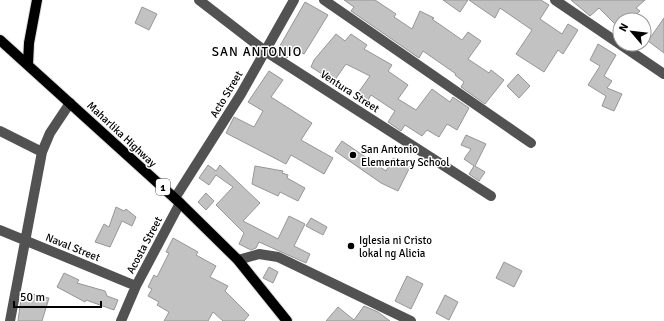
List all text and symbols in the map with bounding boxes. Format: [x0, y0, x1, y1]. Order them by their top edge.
north arrow [612, 12, 652, 52]
text: N [616, 21, 631, 34]
district label: SAN ANTONIO [212, 44, 302, 60]
street label: Acto Street [207, 68, 246, 120]
street label: Ventura Street [318, 68, 382, 115]
street label: Maharlika Highway [84, 99, 160, 170]
place label: San Antonio Elementary School [361, 143, 449, 169]
marker: San Antonio Elementary School [348, 150, 358, 160]
road number: 1 [156, 179, 170, 195]
street label: Acosta Street [124, 214, 165, 276]
street label: Naval Street [44, 231, 102, 264]
place label: Iglesia ni Cristo lokal ng Alicia [359, 234, 432, 260]
marker: Iglesia ni Cristo lokal ng Alicia [346, 241, 356, 251]
scale bar [14, 283, 101, 309]
text: 50 m [20, 290, 45, 305]

